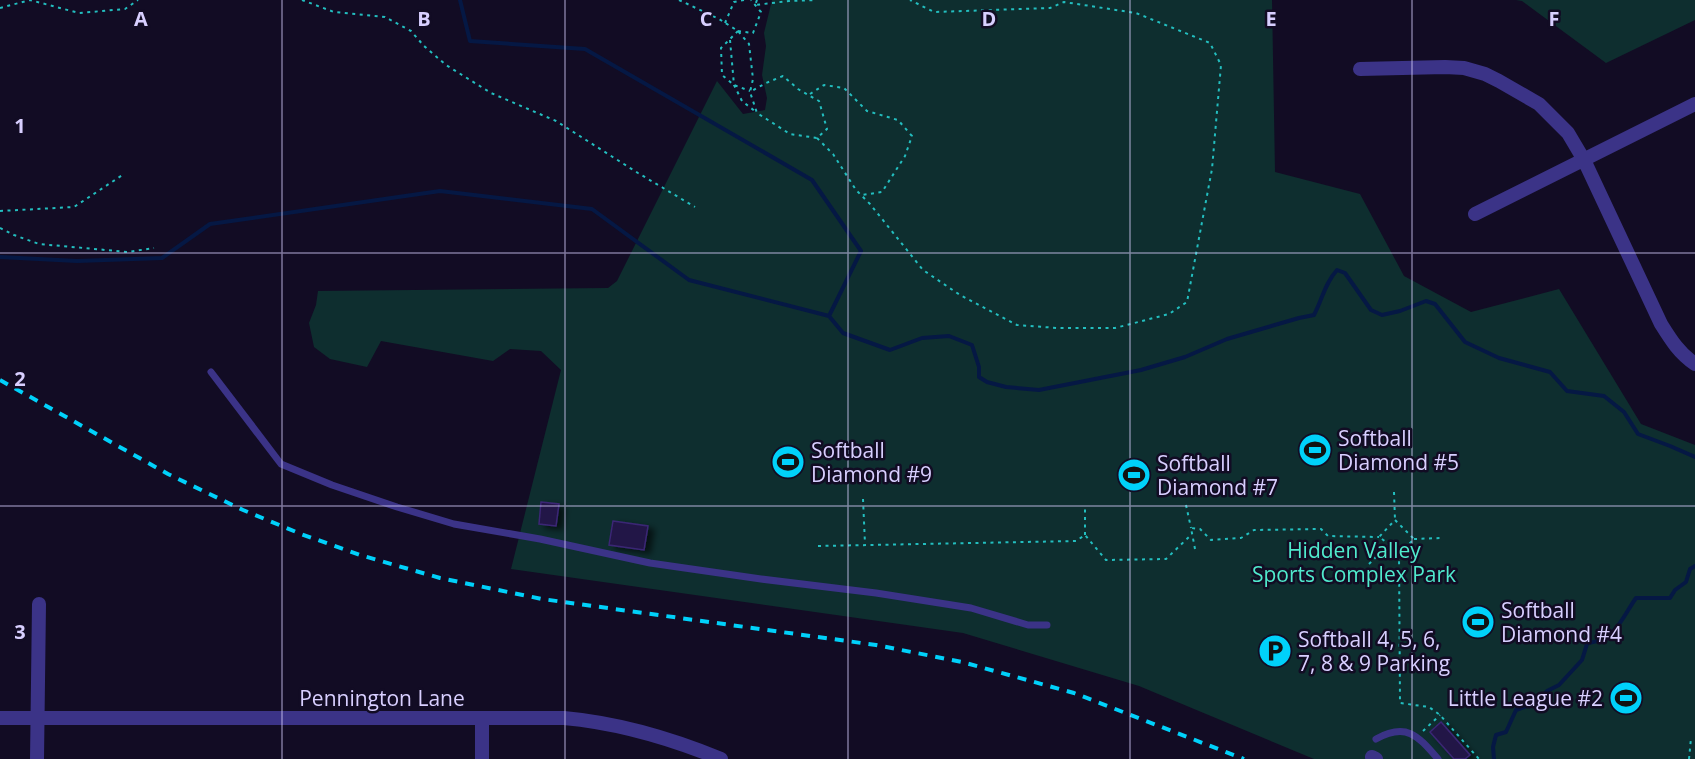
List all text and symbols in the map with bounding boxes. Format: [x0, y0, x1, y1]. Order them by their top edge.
text: A [134, 5, 148, 32]
text: B [417, 5, 431, 32]
text: C [700, 5, 713, 32]
text: D [982, 5, 996, 32]
text: E [1265, 5, 1277, 32]
text: F [1549, 5, 1559, 32]
text: 1 [14, 112, 26, 139]
text: 2 [14, 365, 26, 392]
place label: Softball Diamond #5 [1338, 424, 1459, 476]
sports icon: Softball Diamond #5 [1297, 432, 1333, 468]
place label: Softball Diamond #9 [811, 436, 932, 488]
sports icon: Softball Diamond #9 [770, 444, 806, 480]
place label: Softball Diamond #7 [1157, 449, 1278, 501]
sports icon: Softball Diamond #7 [1116, 457, 1152, 493]
park label: Hidden Valley Sports Complex Park [1252, 536, 1456, 588]
place label: Softball Diamond #4 [1501, 596, 1622, 648]
sports icon: Softball Diamond #4 [1460, 604, 1496, 640]
text: 3 [14, 618, 26, 645]
place label: Softball 4, 5, 6, 7, 8 & 9 Parking [1298, 625, 1450, 677]
parking icon: Softball 4, 5, 6, 7, 8 & 9 Parking [1257, 633, 1293, 669]
sports icon: Little League #2 [1608, 680, 1644, 716]
street label: Pennington Lane [299, 684, 465, 712]
place label: Little League #2 [1448, 684, 1603, 712]

